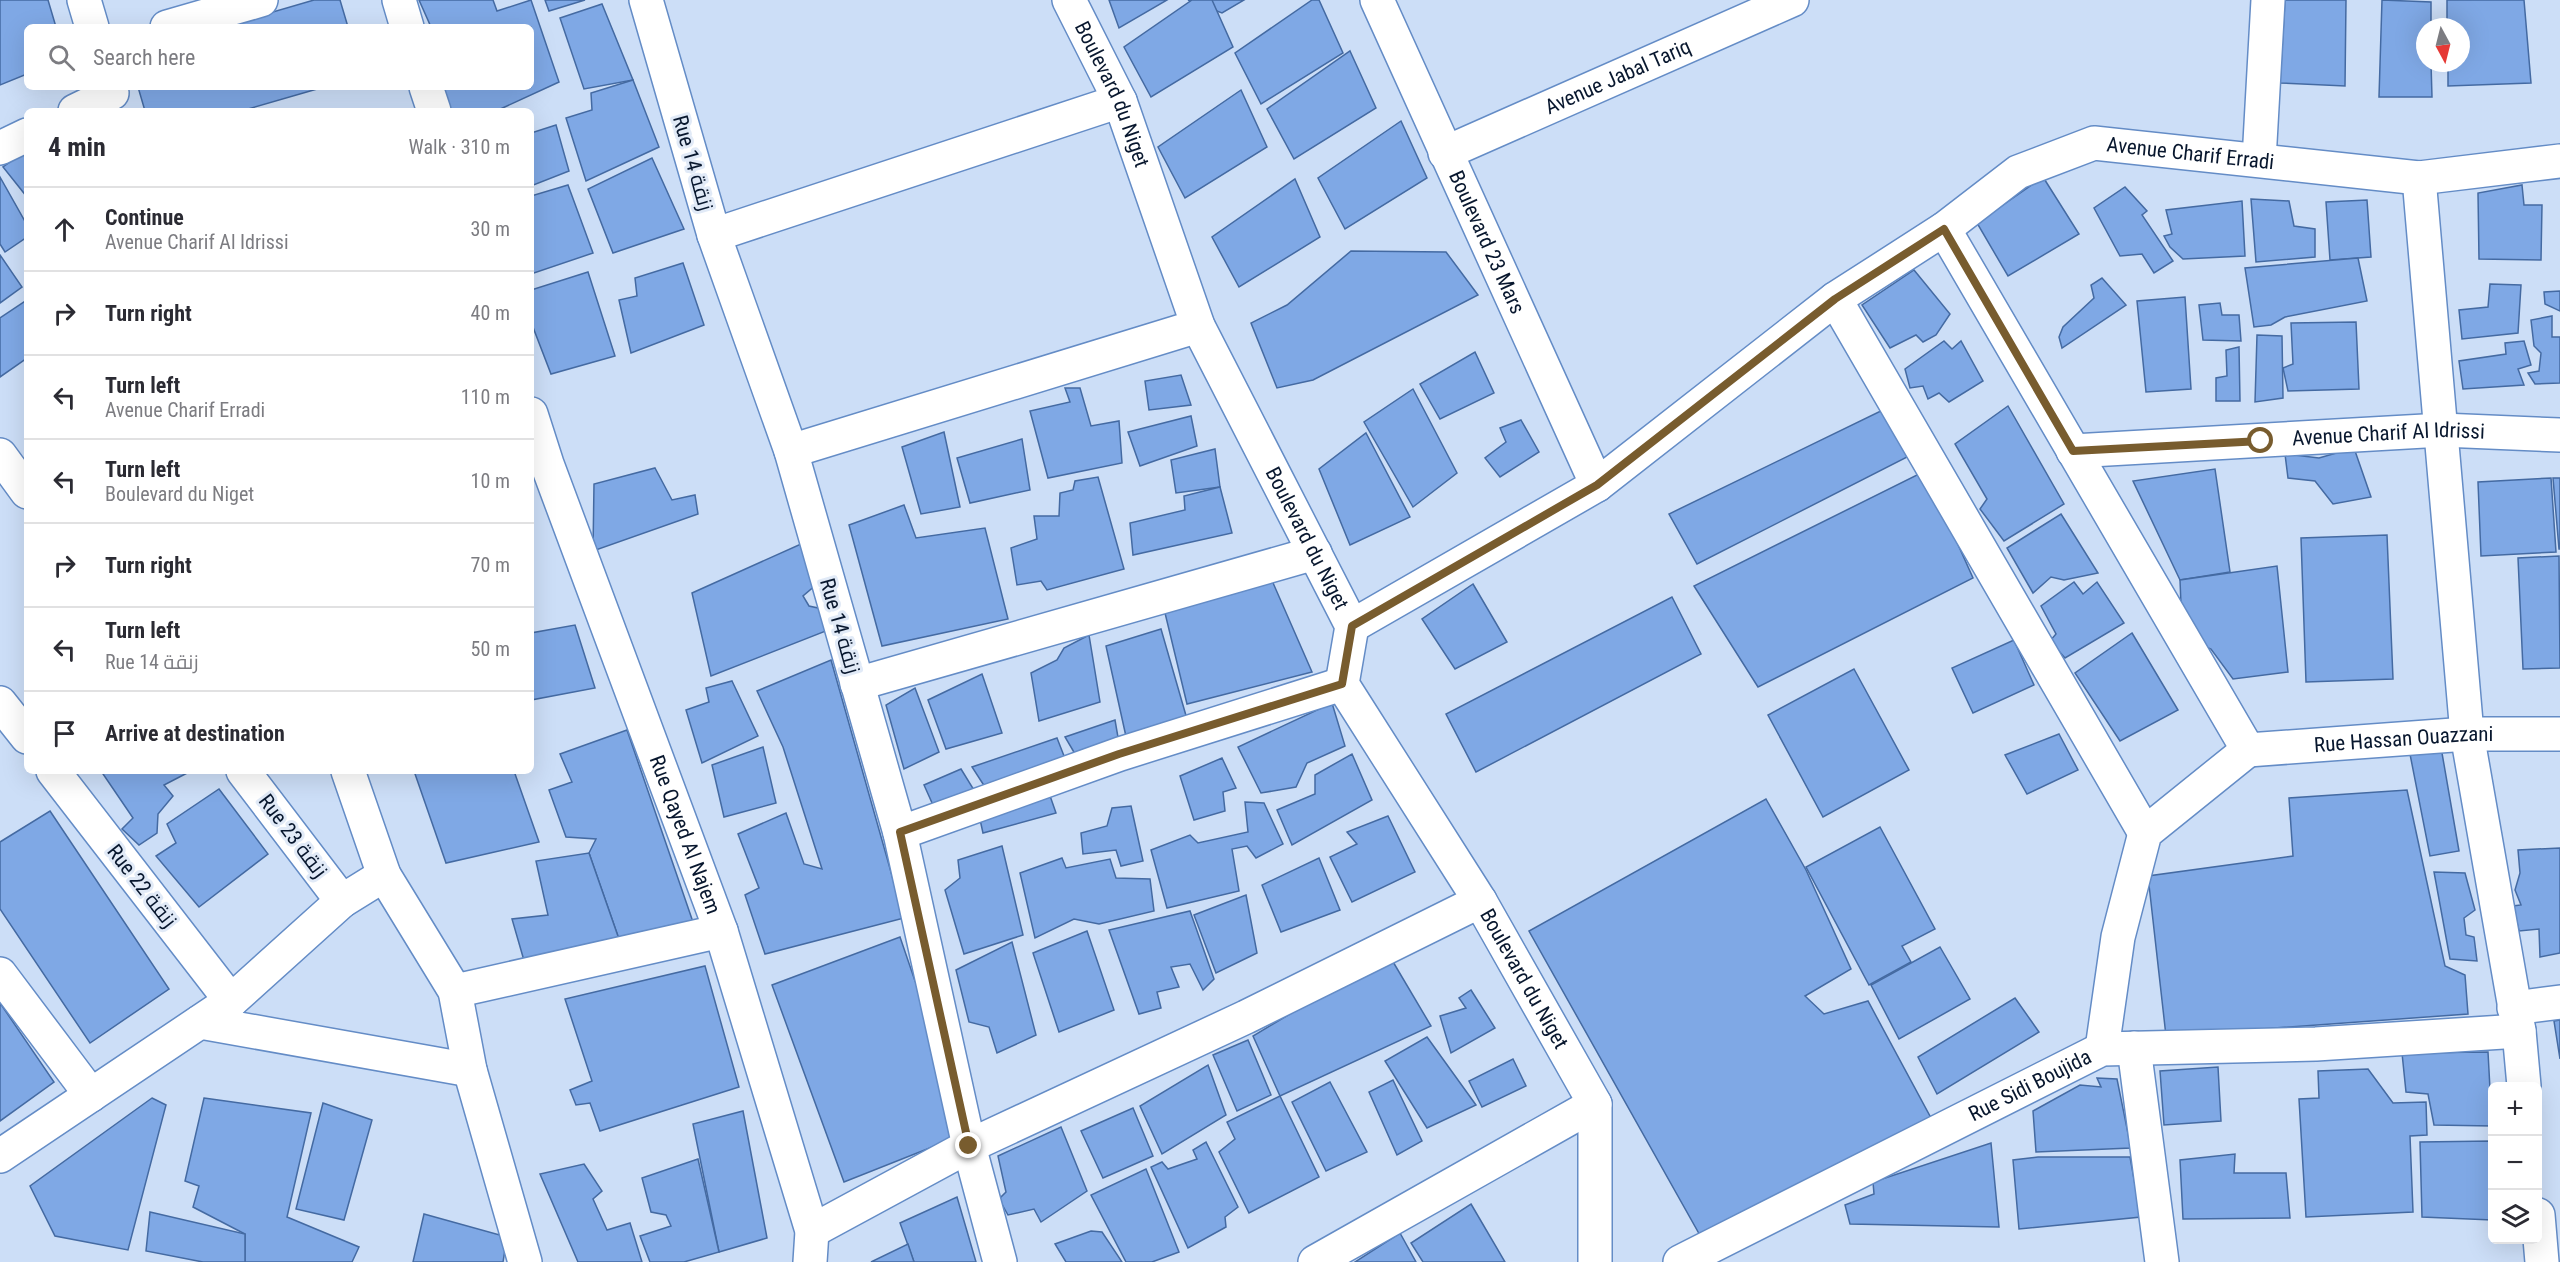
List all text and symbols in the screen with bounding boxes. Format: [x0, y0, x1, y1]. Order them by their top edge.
street label: Boulevard du Niget [1070, 17, 1154, 170]
north arrow [2416, 18, 2470, 72]
search box [24, 24, 534, 90]
street label: Avenue Jabal Tariq [1541, 34, 1695, 119]
icon: search [45, 41, 78, 74]
text: Search here [93, 45, 195, 70]
street label: Rue 14 زنقة [668, 112, 718, 214]
text: 4 min [48, 132, 106, 162]
street label: Avenue Charif Erradi [2105, 132, 2275, 174]
text: Walk · 310 m [409, 135, 510, 159]
street label: Boulevard 23 Mars [1444, 167, 1530, 318]
text: Continue [105, 205, 184, 230]
icon: ahead [48, 213, 81, 246]
text: 30 m [471, 217, 510, 241]
text: Avenue Charif Al Idrissi [105, 230, 289, 254]
icon: right [48, 297, 81, 330]
text: Turn right [105, 301, 192, 326]
text: 40 m [471, 301, 510, 325]
text: Turn left [105, 373, 180, 398]
icon: left [48, 381, 81, 414]
text: 110 m [461, 385, 510, 409]
text: Avenue Charif Erradi [105, 398, 265, 422]
street label: Avenue Charif Al Idrissi [2292, 418, 2485, 451]
route start [2247, 427, 2273, 453]
text: Turn left [105, 457, 180, 482]
street label: Boulevard du Niget [1261, 463, 1353, 614]
icon: left [48, 465, 81, 498]
text: 10 m [471, 469, 510, 493]
text: Boulevard du Niget [105, 482, 254, 506]
icon: right [48, 549, 81, 582]
text: Turn right [105, 553, 192, 578]
text: 70 m [471, 553, 510, 577]
street label: Rue 14 زنقة [815, 575, 865, 677]
text: Turn left [105, 618, 180, 643]
icon: left [48, 633, 81, 666]
text: 50 m [471, 637, 510, 661]
text: Rue 14 زنقة [105, 650, 199, 674]
icon: arrive [48, 717, 81, 750]
text: Arrive at destination [105, 721, 285, 746]
street label: Rue Hassan Ouazzani [2313, 722, 2493, 757]
street label: Rue Qayed Al Najem [645, 752, 726, 917]
street label: Rue 23 زنقة [254, 790, 332, 882]
street label: Rue 22 زنقة [102, 840, 182, 932]
street label: Boulevard du Niget [1475, 905, 1573, 1053]
street label: Rue Sidi Boujida [1965, 1044, 2095, 1126]
map controls [2488, 1082, 2542, 1244]
button: + [2488, 1082, 2542, 1136]
route end [955, 1132, 981, 1158]
button: − [2488, 1136, 2542, 1190]
button: layers [2488, 1190, 2542, 1244]

